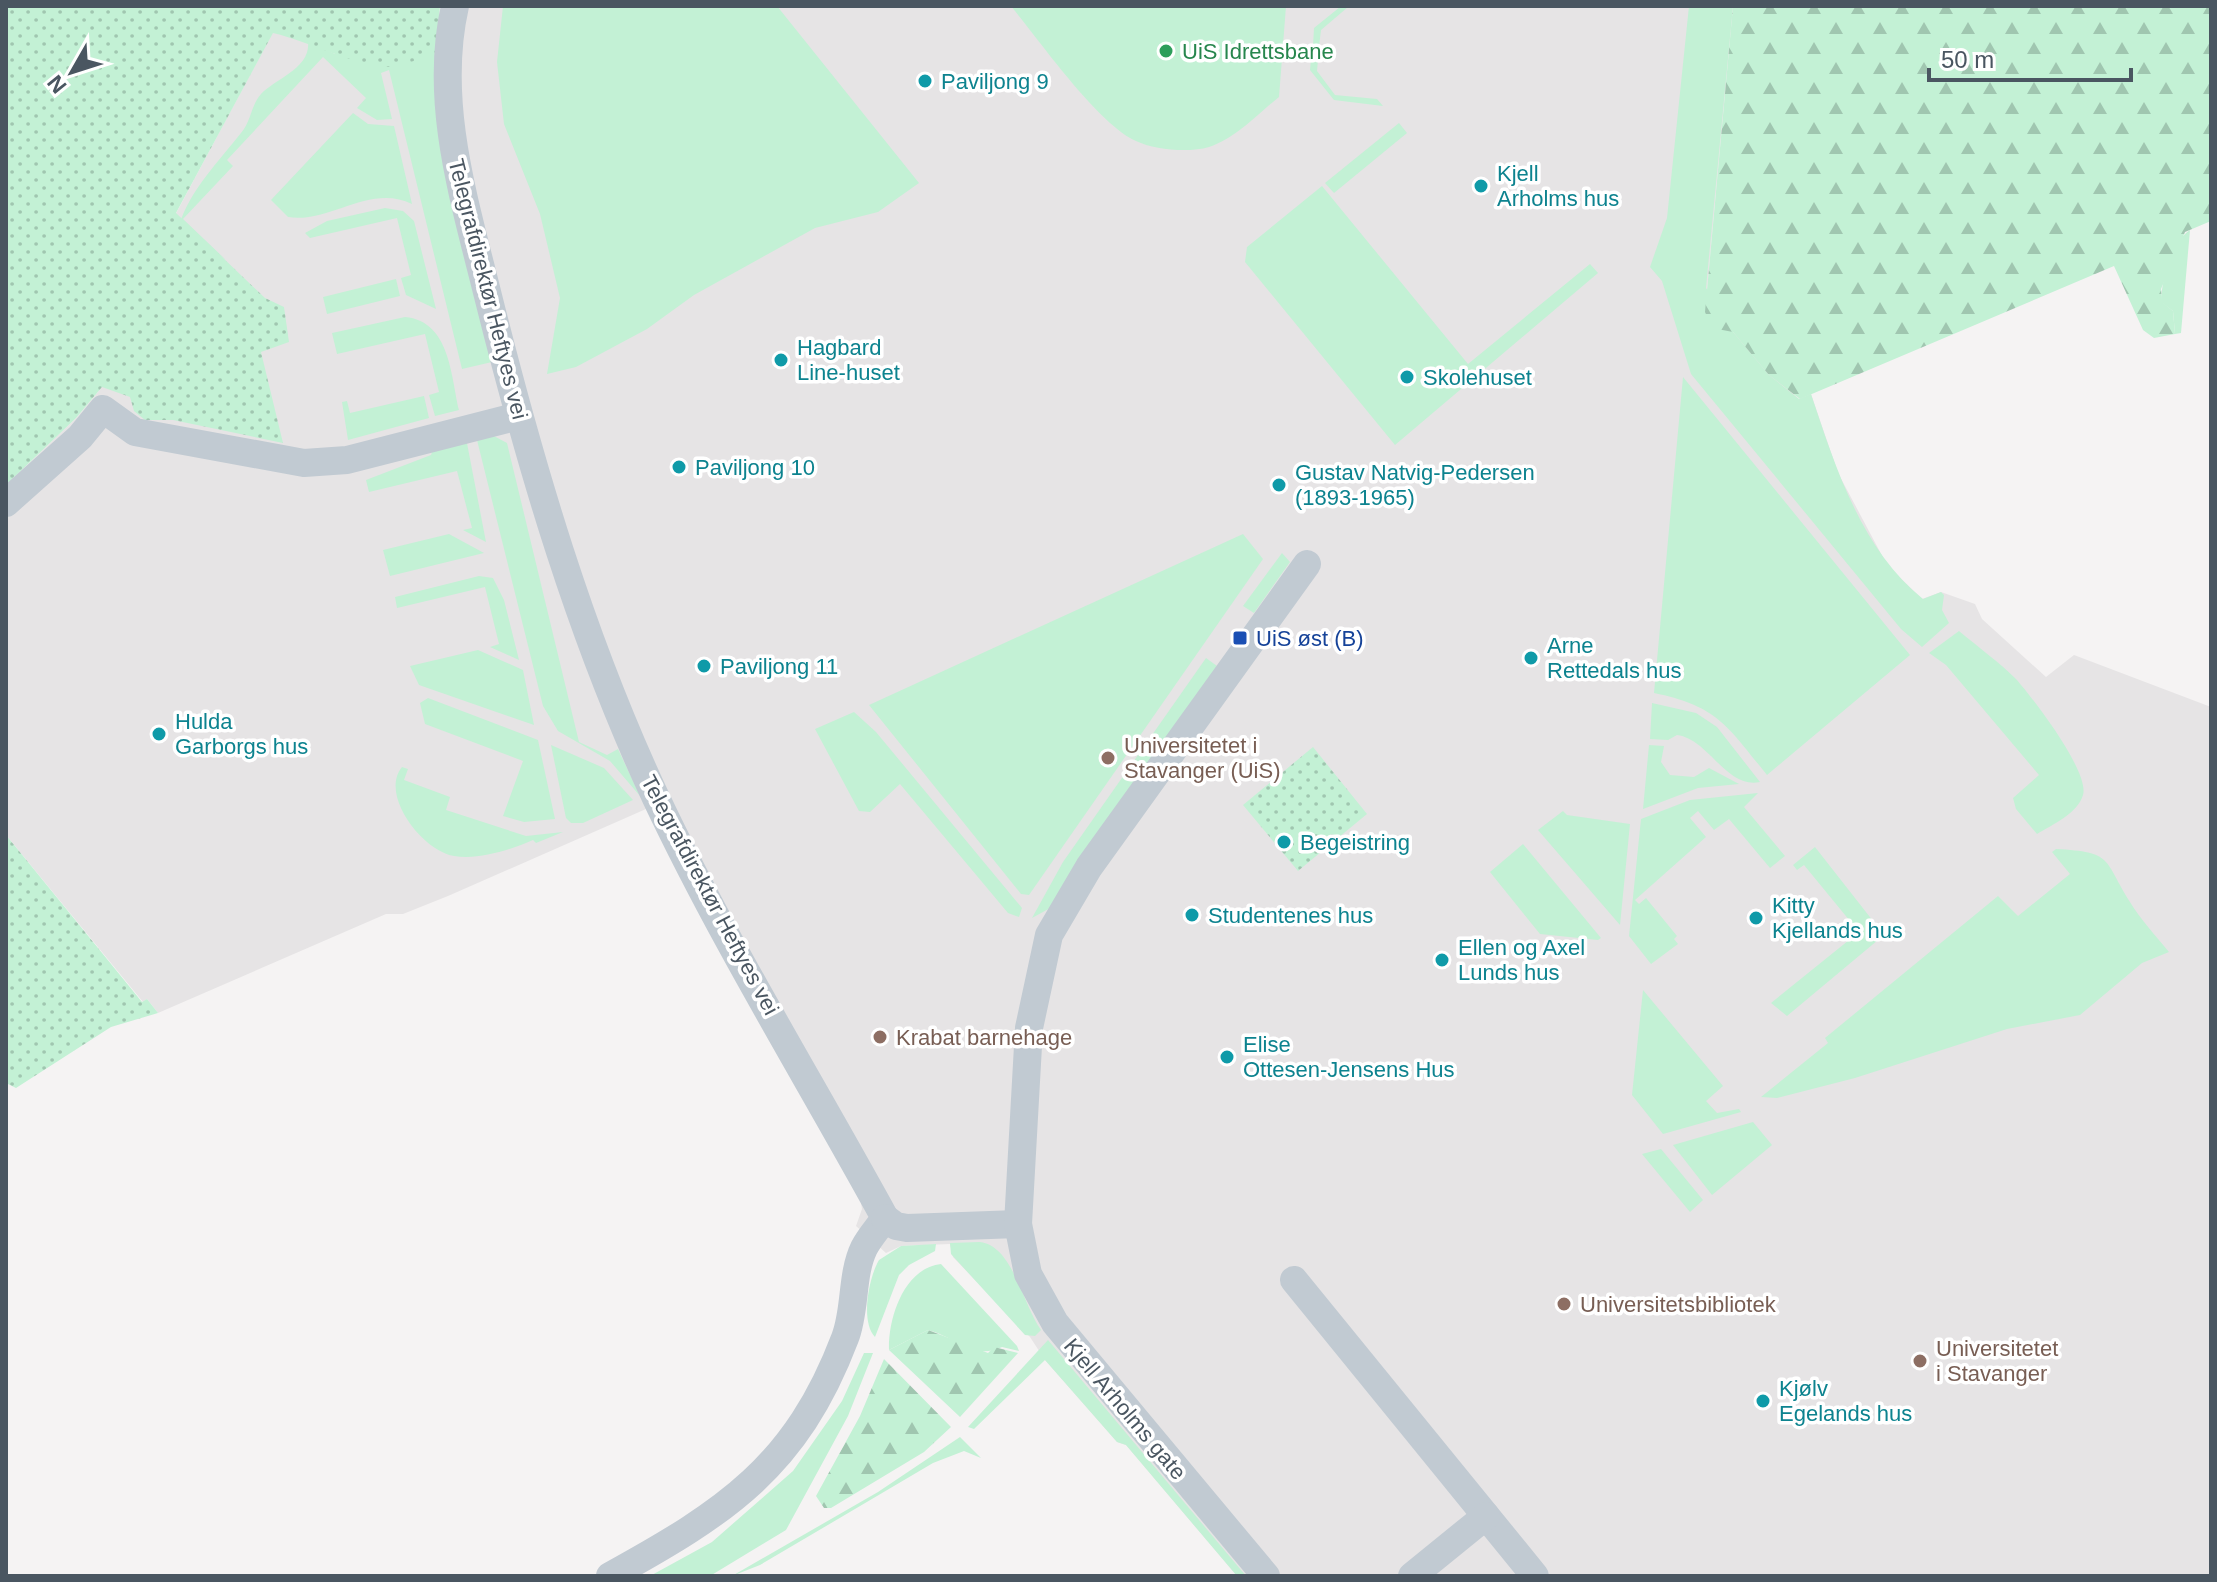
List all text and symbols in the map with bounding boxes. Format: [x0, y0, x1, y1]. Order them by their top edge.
north arrow [32, 32, 112, 112]
scale bar [1929, 32, 2131, 82]
place label: UiS Idrettsbane [1182, 39, 1334, 64]
marker: UiS Idrettsbane [1157, 42, 1175, 60]
text: 50 m [1941, 46, 1994, 73]
place label: Paviljong 9 [941, 69, 1049, 94]
text: N [42, 70, 72, 98]
marker: Paviljong 9 [916, 72, 934, 90]
street label: Telegrafdirektør Heftyes vei [443, 156, 533, 422]
place label: Kjell Arholms hus [1497, 161, 1619, 211]
marker: Kjell Arholms hus [1472, 177, 1490, 195]
place label: Hagbard Line-huset [797, 335, 900, 385]
marker: Hagbard Line-huset [772, 351, 790, 369]
place label: Skolehuset [1423, 365, 1532, 390]
marker: Skolehuset [1398, 368, 1416, 386]
place label: Paviljong 10 [695, 455, 815, 480]
marker: Paviljong 10 [670, 458, 688, 476]
place label: Gustav Natvig-Pedersen (1893-1965) [1295, 460, 1535, 510]
marker: Gustav Natvig-Pedersen (1893-1965) [1270, 476, 1288, 494]
place label: UiS øst (B) [1256, 626, 1364, 651]
marker: UiS øst (B) [1231, 629, 1249, 647]
place label: Arne Rettedals hus [1547, 633, 1682, 683]
marker: Arne Rettedals hus [1522, 649, 1540, 667]
place label: Paviljong 11 [720, 654, 838, 679]
marker: Paviljong 11 [695, 657, 713, 675]
place label: Hulda Garborgs hus [175, 709, 308, 759]
marker: Hulda Garborgs hus [150, 725, 168, 743]
place label: Universitetet i Stavanger (UiS) [1124, 733, 1281, 783]
marker: Universitetet i Stavanger (UiS) [1099, 749, 1117, 767]
street label: Telegrafdirektør Heftyes vei [636, 771, 784, 1019]
place label: Begeistring [1300, 830, 1410, 855]
marker: Begeistring [1275, 833, 1293, 851]
place label: Kitty Kjellands hus [1772, 893, 1903, 943]
place label: Studentenes hus [1208, 903, 1373, 928]
marker: Studentenes hus [1183, 906, 1201, 924]
marker: Kitty Kjellands hus [1747, 909, 1765, 927]
place label: Ellen og Axel Lunds hus [1458, 935, 1585, 985]
marker: Ellen og Axel Lunds hus [1433, 951, 1451, 969]
place label: Krabat barnehage [896, 1025, 1072, 1050]
marker: Krabat barnehage [871, 1028, 889, 1046]
place label: Elise Ottesen-Jensens Hus [1243, 1032, 1455, 1082]
marker: Elise Ottesen-Jensens Hus [1218, 1048, 1236, 1066]
place label: Universitetsbibliotek [1580, 1292, 1777, 1317]
marker: Universitetsbibliotek [1555, 1295, 1573, 1313]
street label: Kjell Arholms gate [1059, 1334, 1191, 1484]
place label: Universitetet i Stavanger [1936, 1336, 2058, 1386]
marker: Universitetet i Stavanger [1911, 1352, 1929, 1370]
place label: Kjølv Egelands hus [1779, 1376, 1912, 1426]
marker: Kjølv Egelands hus [1754, 1392, 1772, 1410]

